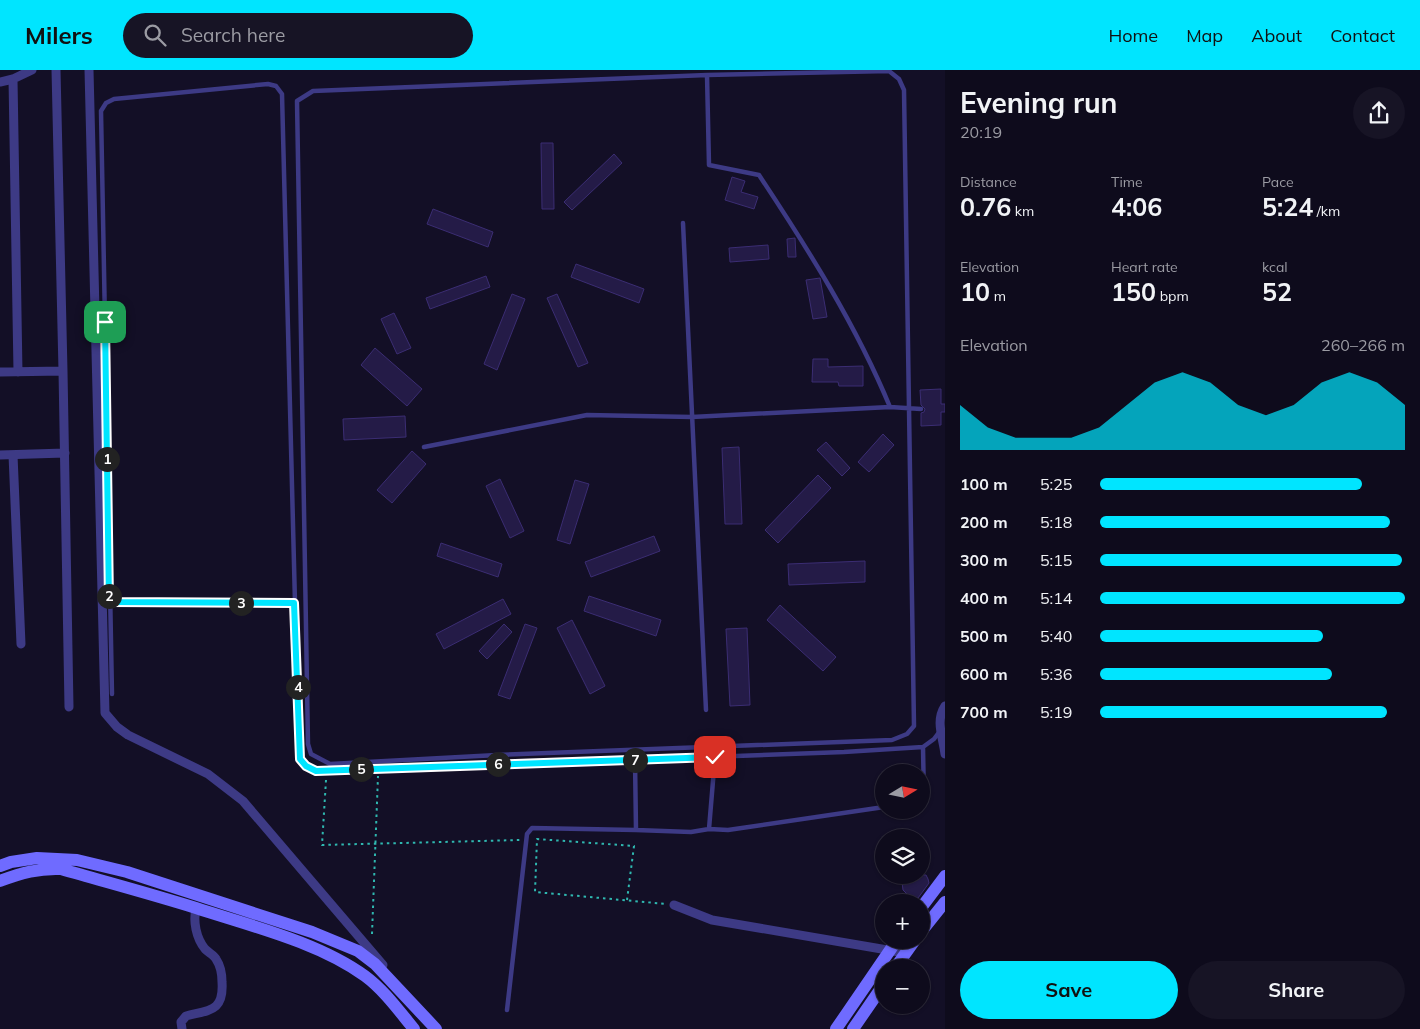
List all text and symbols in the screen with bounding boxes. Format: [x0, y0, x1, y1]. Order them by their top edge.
search box [123, 13, 473, 58]
text: Milers [25, 20, 93, 50]
icon: search [141, 21, 169, 49]
text: Search here [181, 23, 285, 47]
text: Home [1108, 24, 1158, 47]
text: Map [1186, 24, 1223, 47]
text: About [1251, 24, 1302, 47]
text: Contact [1330, 24, 1395, 47]
text: Evening run [960, 85, 1117, 120]
button: share [1353, 87, 1405, 139]
text: 20:19 [960, 122, 1002, 142]
text: Distance [960, 173, 1017, 191]
text: Time [1111, 173, 1143, 191]
text: Pace [1262, 173, 1294, 191]
text: 0.76 [960, 191, 1011, 222]
text: 4:06 [1111, 191, 1162, 222]
text: 5:24 [1262, 191, 1313, 222]
text: km [1011, 202, 1034, 220]
text: /km [1313, 202, 1340, 220]
text: Elevation [960, 258, 1019, 276]
text: Heart rate [1111, 258, 1178, 276]
text: kcal [1262, 258, 1288, 276]
text: 10 [960, 276, 990, 307]
text: 150 [1111, 276, 1156, 307]
text: 52 [1262, 276, 1292, 307]
text: m [990, 287, 1006, 305]
text: bpm [1156, 287, 1189, 305]
pin [84, 301, 126, 343]
icon: arrive [91, 308, 119, 336]
text: Elevation [960, 335, 1028, 355]
text: 260–266 m [1321, 335, 1405, 355]
pin: 1 [94, 446, 120, 472]
text: 1 [103, 450, 112, 468]
text: 100 m [960, 474, 1008, 494]
text: 5:25 [1040, 474, 1072, 494]
text: 200 m [960, 512, 1008, 532]
text: 5:18 [1040, 512, 1072, 532]
text: 300 m [960, 550, 1008, 570]
text: 5:15 [1040, 550, 1072, 570]
pin: 2 [96, 584, 122, 608]
text: 2 [105, 587, 114, 605]
text: 400 m [960, 588, 1008, 608]
text: 5:14 [1040, 588, 1072, 608]
pin: 3 [228, 590, 254, 616]
text: 3 [237, 594, 246, 612]
text: 500 m [960, 626, 1008, 646]
text: 5:40 [1040, 626, 1072, 646]
text: 600 m [960, 664, 1008, 684]
text: 5:36 [1040, 664, 1072, 684]
pin: 4 [286, 674, 310, 700]
text: 4 [294, 678, 303, 696]
text: 700 m [960, 702, 1008, 722]
text: 5:19 [1040, 702, 1072, 722]
pin [694, 736, 736, 778]
icon: check [701, 743, 729, 771]
pin: 7 [622, 748, 648, 772]
text: 7 [631, 751, 640, 769]
pin: 6 [486, 752, 510, 776]
text: 6 [494, 755, 503, 773]
pin: 5 [348, 756, 374, 782]
text: 5 [357, 760, 366, 778]
north arrow [875, 764, 930, 819]
map controls [875, 764, 930, 1014]
button: layers [875, 829, 930, 884]
button: + [875, 894, 930, 949]
button: − [875, 959, 930, 1014]
button: Save [960, 961, 1178, 1019]
button: Share [1188, 961, 1405, 1019]

